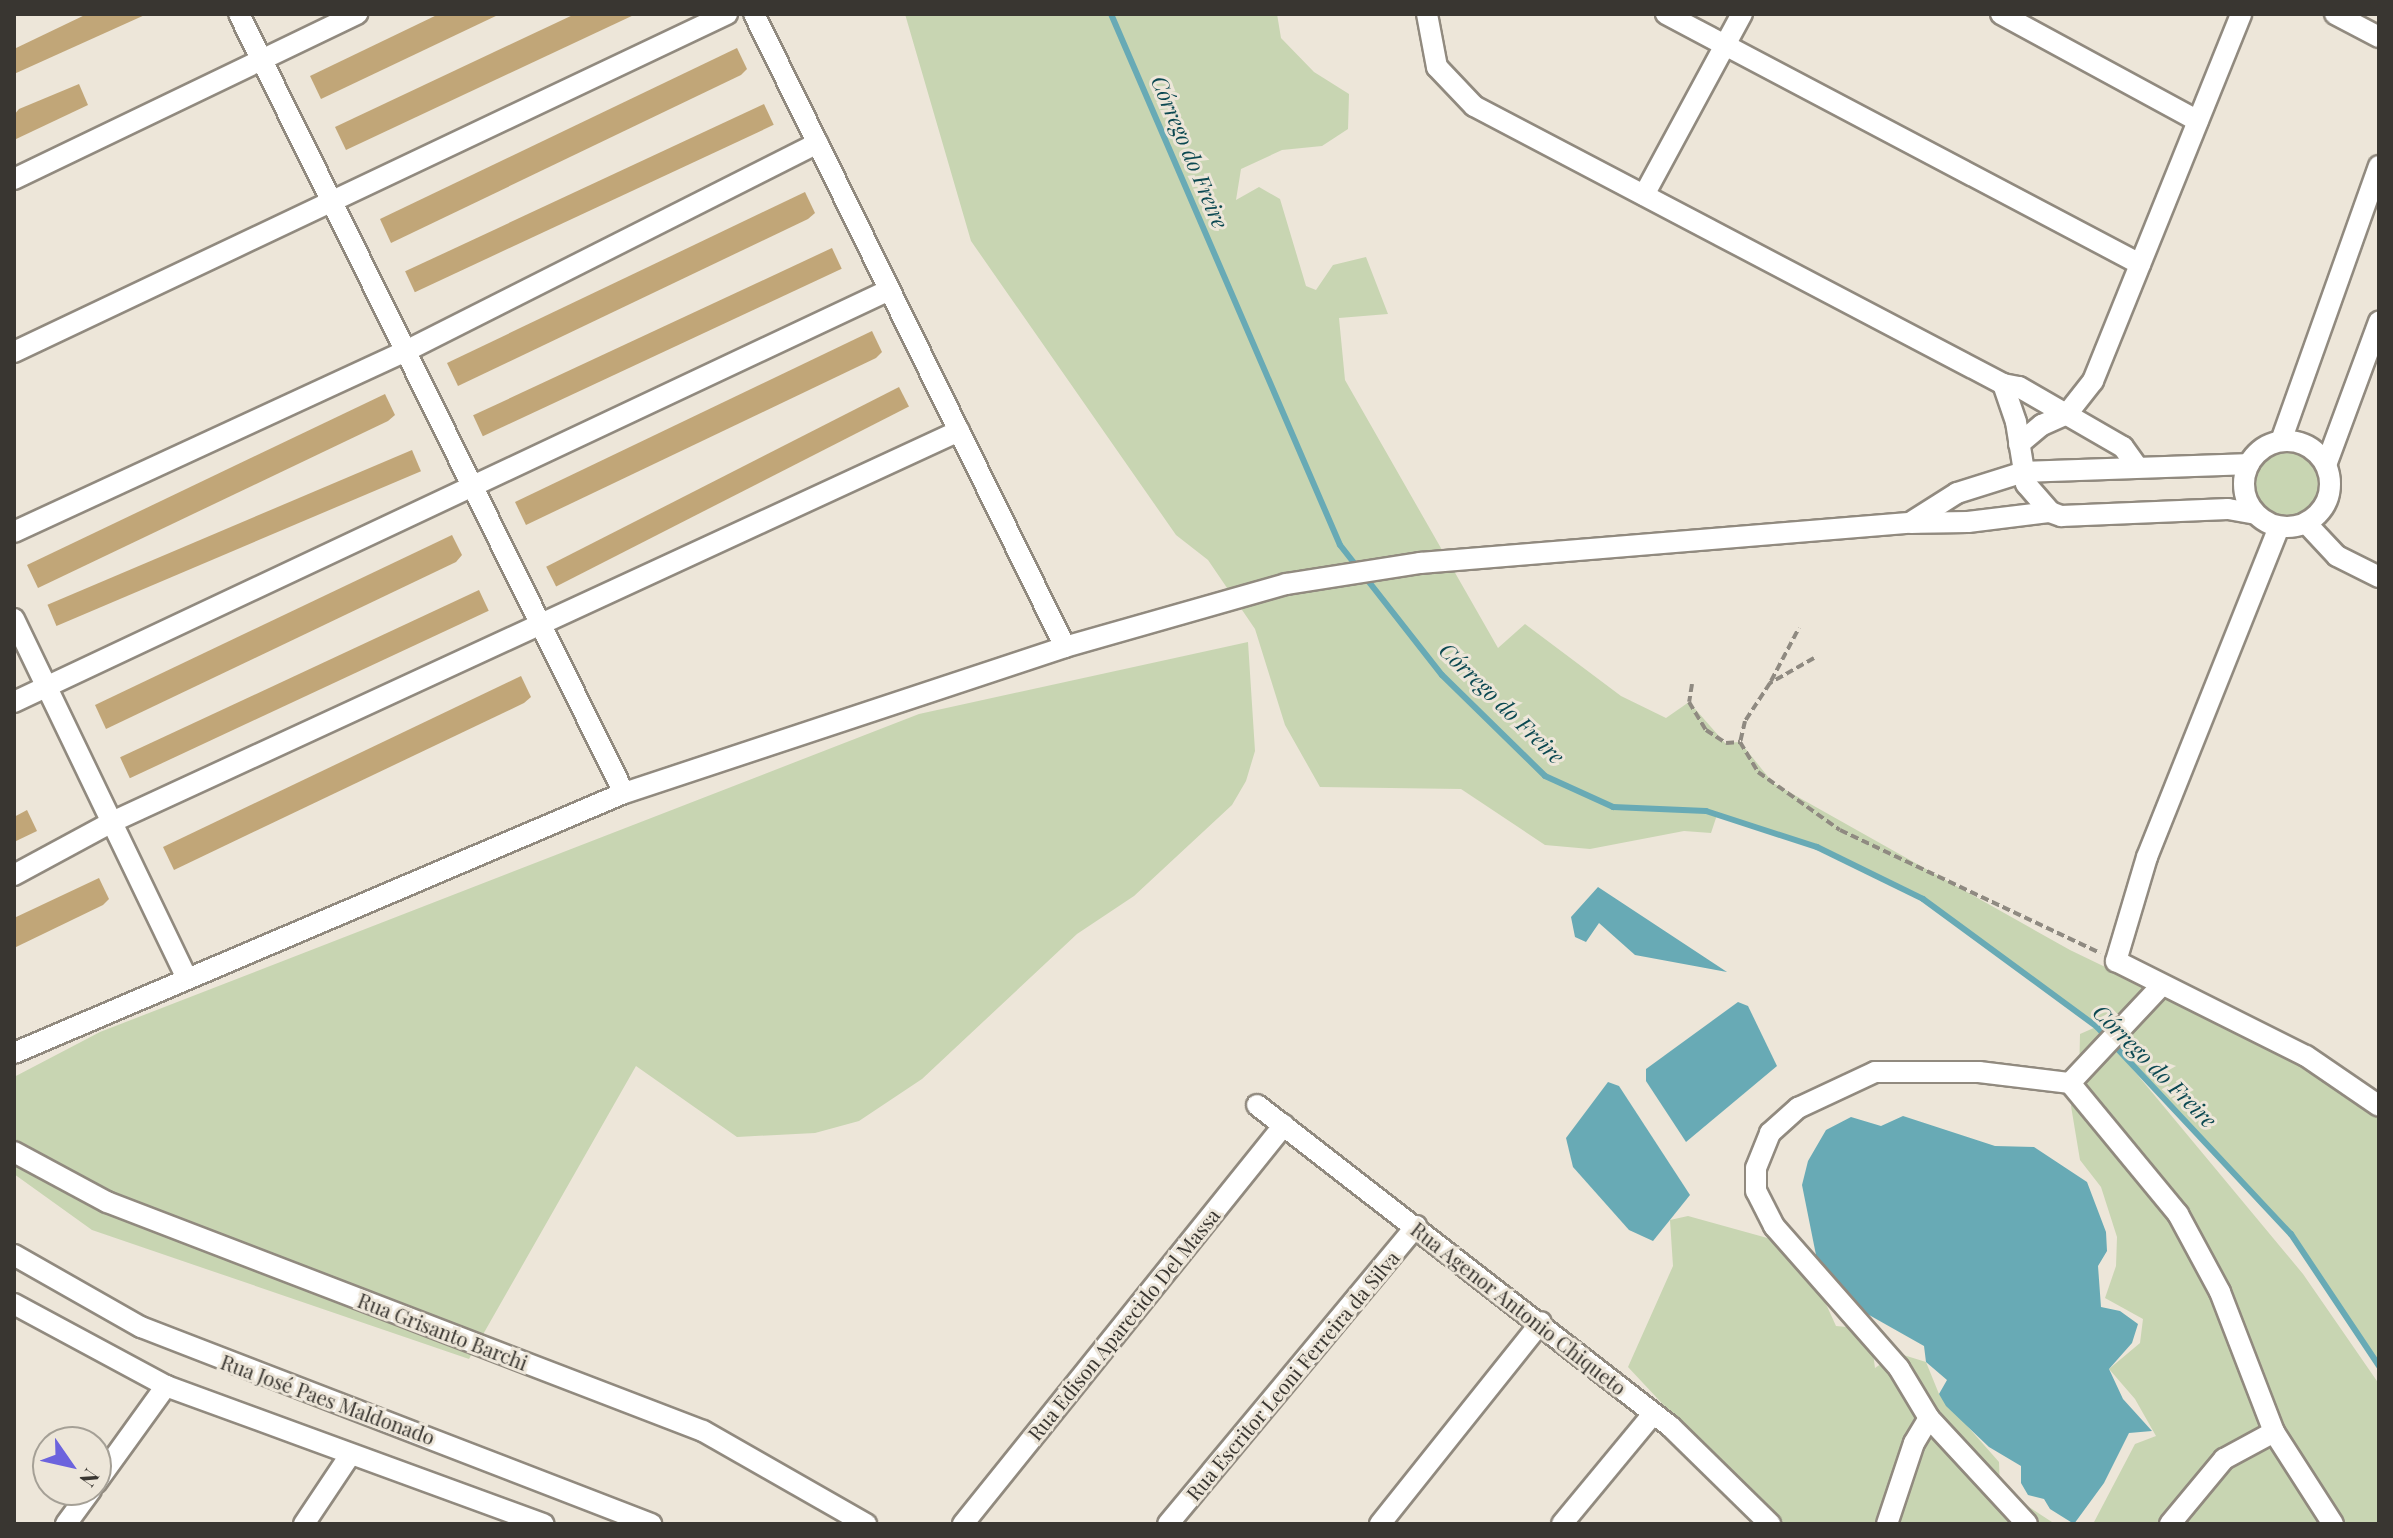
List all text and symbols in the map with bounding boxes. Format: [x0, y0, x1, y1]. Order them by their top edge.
water label: Córrego do Freire [1146, 72, 1234, 232]
water label: Córrego do Freire [1434, 637, 1570, 769]
water label: Córrego do Freire [2088, 999, 2222, 1133]
street label: Rua Edison Aparecido Del Massa [1022, 1203, 1224, 1445]
street label: Rua Agenor Antonio Chiqueto [1406, 1216, 1632, 1400]
street label: Rua Escritor Leoni Ferreira da Silva [1180, 1245, 1404, 1505]
street label: Rua Grisanto Barchi [354, 1287, 532, 1375]
street label: Rua José Paes Maldonado [218, 1349, 438, 1449]
north arrow [32, 1426, 112, 1506]
text: N [73, 1463, 107, 1493]

